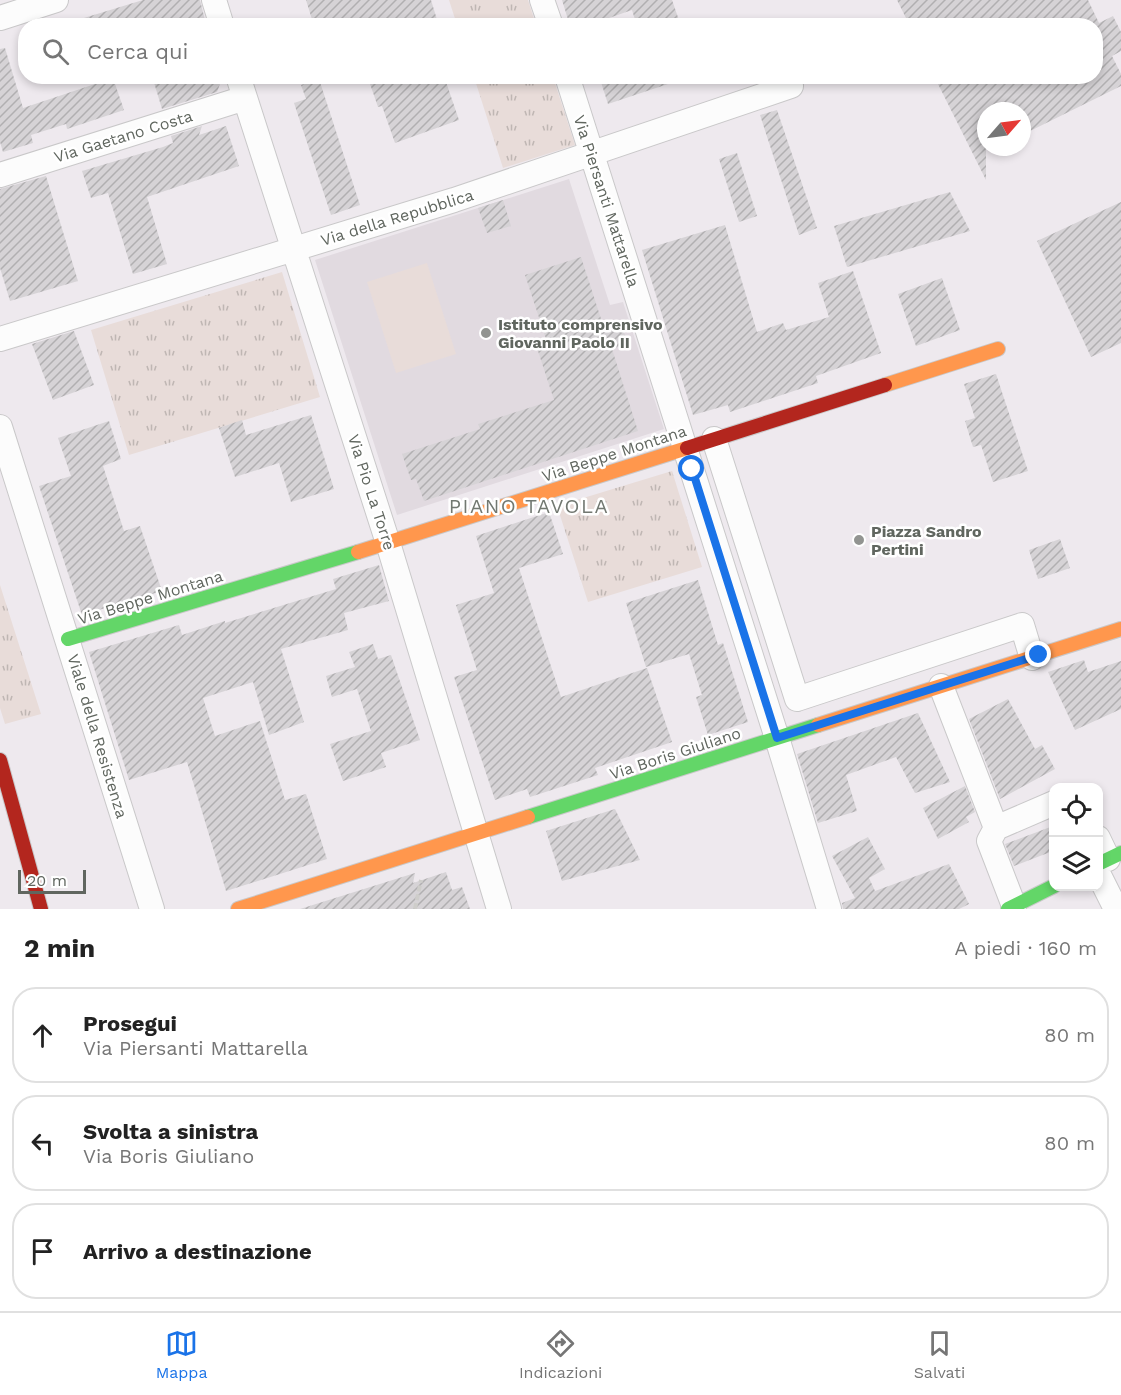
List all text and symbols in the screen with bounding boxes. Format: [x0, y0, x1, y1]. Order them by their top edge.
search box [18, 18, 1103, 84]
icon: search [39, 35, 72, 68]
text: Cerca qui [87, 39, 188, 64]
north arrow [977, 102, 1031, 156]
street label: Via Gaetano Costa [52, 106, 195, 167]
street label: Via Piersanti Mattarella [570, 113, 643, 290]
street label: Via della Repubblica [318, 185, 476, 250]
place label: Istituto comprensivo Giovanni Paolo II [498, 315, 663, 352]
marker: Istituto comprensivo Giovanni Paolo II [479, 326, 493, 340]
street label: Via Beppe Montana [539, 421, 689, 486]
street label: Via Pio La Torre [344, 432, 399, 552]
route start [678, 455, 704, 481]
district label: PIANO TAVOLA [449, 494, 609, 518]
place label: Piazza Sandro Pertini [871, 522, 982, 559]
marker: Piazza Sandro Pertini [852, 533, 866, 547]
street label: Via Beppe Montana [75, 566, 225, 629]
route end [1025, 641, 1051, 667]
street label: Viale della Resistenza [63, 652, 132, 821]
street label: Via Boris Giuliano [607, 723, 743, 784]
map controls [1049, 783, 1103, 891]
button: locate [1049, 783, 1103, 837]
button: layers [1049, 837, 1103, 891]
scale bar [18, 867, 86, 894]
text: 20 m [27, 871, 67, 890]
text: 2 min [24, 933, 95, 963]
text: A piedi · 160 m [954, 936, 1097, 960]
text: Prosegui [83, 1011, 177, 1036]
icon: ahead [26, 1019, 59, 1052]
text: 80 m [1044, 1023, 1095, 1047]
text: Via Piersanti Mattarella [83, 1036, 308, 1060]
text: Svolta a sinistra [83, 1119, 258, 1144]
icon: left [26, 1127, 59, 1160]
text: 80 m [1044, 1131, 1095, 1155]
text: Via Boris Giuliano [83, 1144, 254, 1168]
icon: arrive [26, 1235, 59, 1268]
text: Arrivo a destinazione [83, 1239, 312, 1264]
tab: Mappa [156, 1327, 207, 1382]
tab: Indicazioni [519, 1327, 602, 1382]
tab: Salvati [914, 1327, 965, 1382]

